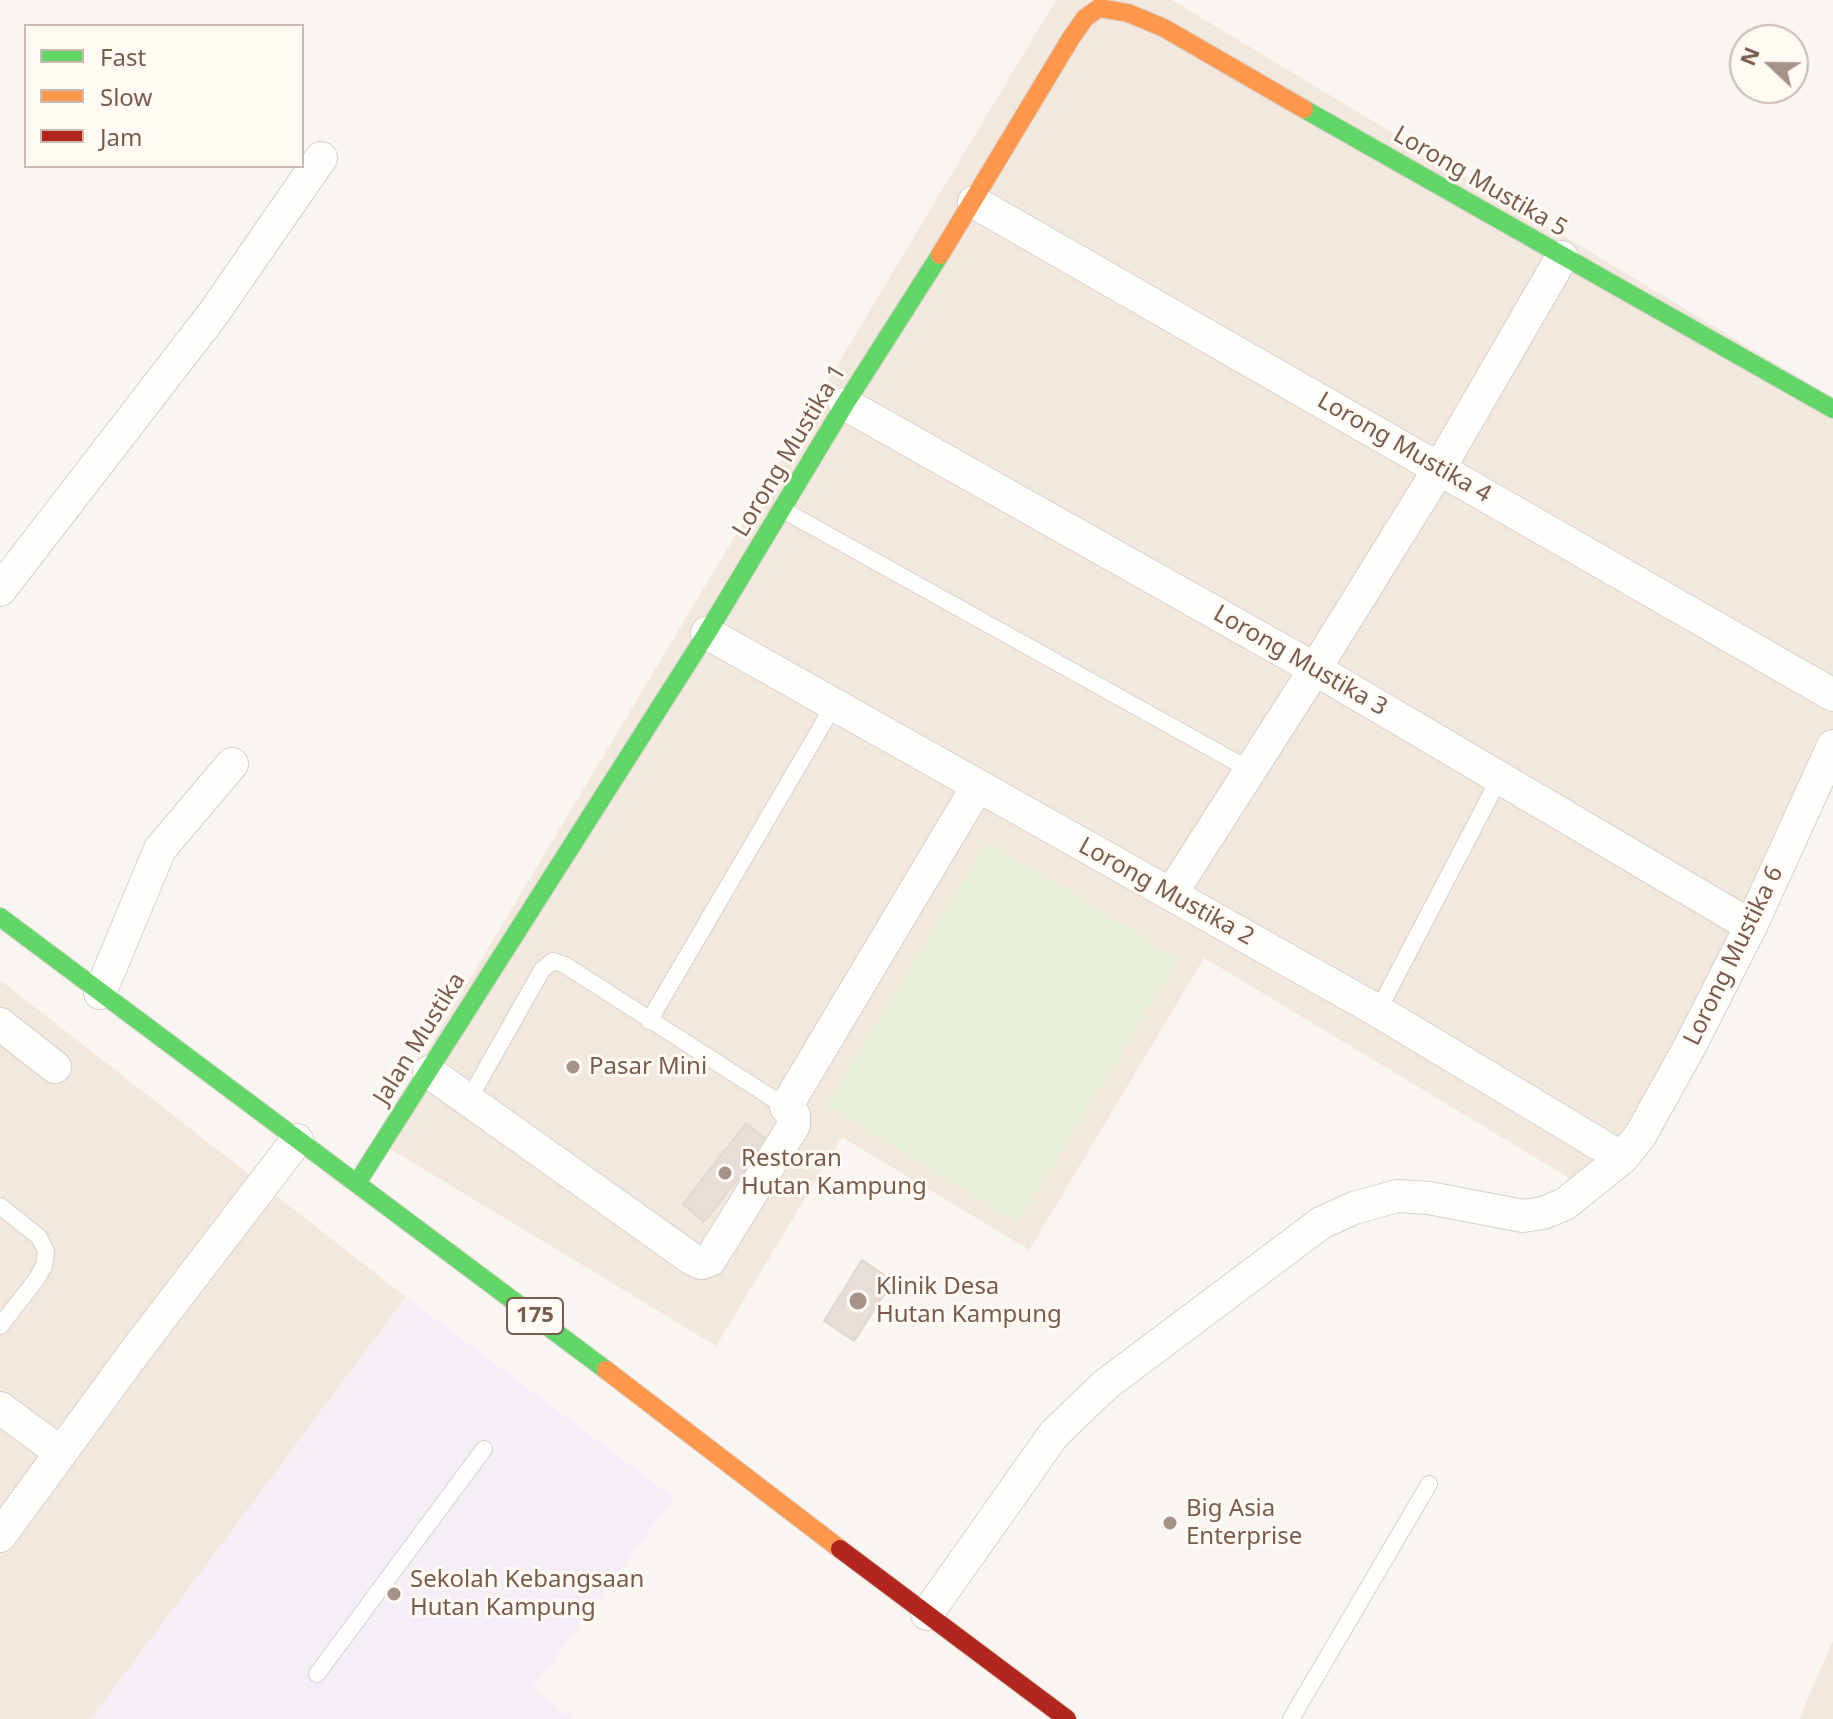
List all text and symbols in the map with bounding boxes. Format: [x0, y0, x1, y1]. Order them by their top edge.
legend [24, 24, 304, 168]
north arrow [1729, 24, 1809, 104]
text: Fast [100, 40, 146, 73]
text: N [1731, 42, 1766, 70]
text: Slow [100, 80, 152, 113]
text: Jam [100, 120, 142, 153]
street label: Lorong Mustika 5 [1388, 121, 1572, 243]
street label: Lorong Mustika 1 [727, 360, 853, 542]
street label: Lorong Mustika 4 [1312, 387, 1496, 509]
street label: Lorong Mustika 3 [1208, 600, 1392, 722]
street label: Lorong Mustika 2 [1073, 832, 1259, 952]
street label: Lorong Mustika 6 [1678, 862, 1790, 1050]
street label: Jalan Mustika [368, 968, 472, 1110]
place label: Pasar Mini [589, 1053, 707, 1081]
marker: Pasar Mini [564, 1058, 582, 1076]
place label: Restoran Hutan Kampung [741, 1145, 927, 1201]
marker: Restoran Hutan Kampung [716, 1164, 734, 1182]
place label: Klinik Desa Hutan Kampung [876, 1273, 1062, 1329]
marker: Klinik Desa Hutan Kampung [847, 1290, 869, 1312]
road number: 175 [507, 1298, 563, 1334]
place label: Big Asia Enterprise [1186, 1495, 1302, 1551]
marker: Big Asia Enterprise [1161, 1514, 1179, 1532]
place label: Sekolah Kebangsaan Hutan Kampung [410, 1566, 644, 1622]
marker: Sekolah Kebangsaan Hutan Kampung [385, 1585, 403, 1603]

